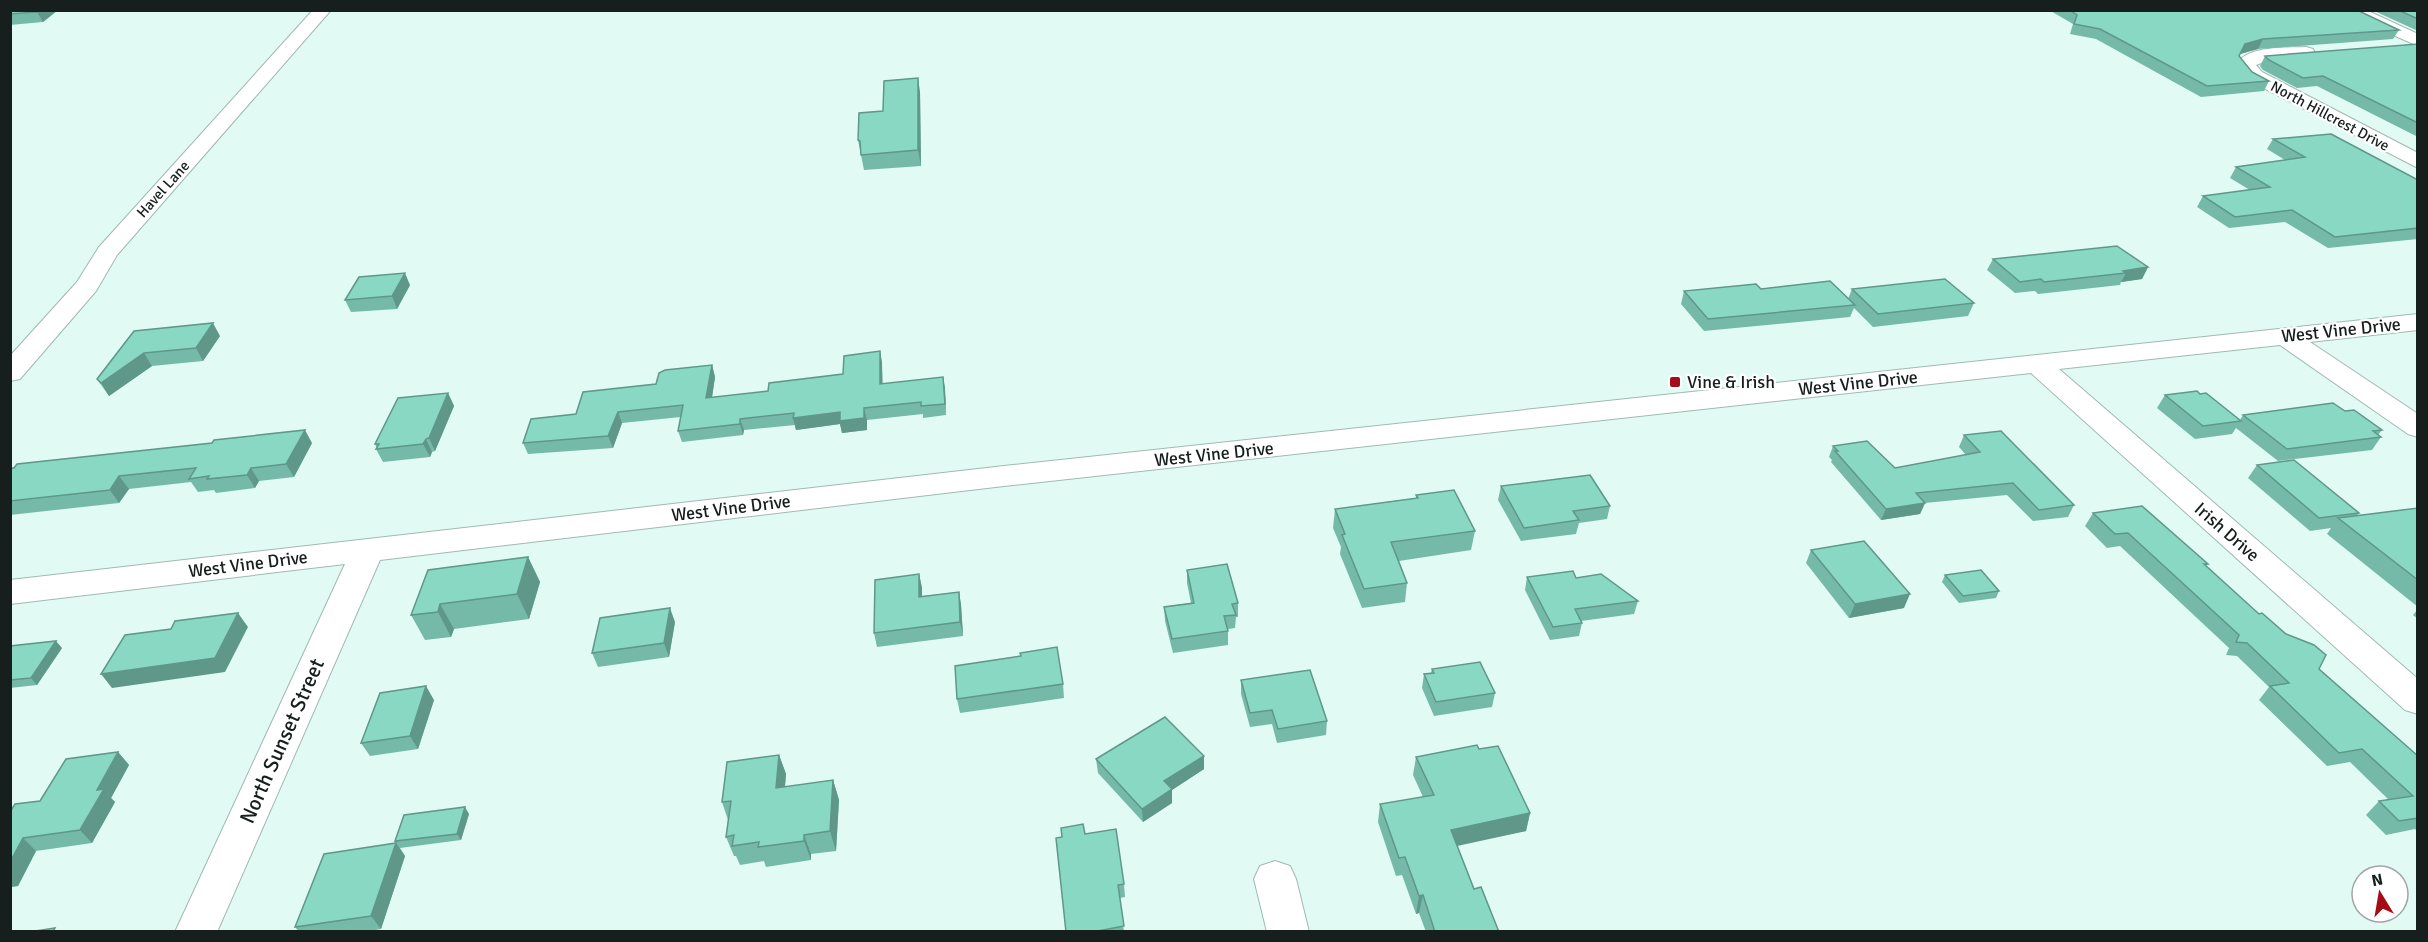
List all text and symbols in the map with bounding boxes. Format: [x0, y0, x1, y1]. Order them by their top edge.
street label: North Hillcrest Drive [2268, 77, 2392, 155]
street label: Havel Lane [133, 157, 193, 221]
street label: West Vine Drive [2280, 313, 2402, 347]
street label: West Vine Drive [1797, 366, 1919, 400]
place label: Vine & Irish [1687, 371, 1775, 393]
marker: Vine & Irish [1668, 375, 1682, 389]
street label: West Vine Drive [1153, 437, 1275, 471]
street label: West Vine Drive [670, 490, 792, 526]
street label: Irish Drive [2190, 498, 2264, 566]
street label: West Vine Drive [187, 546, 309, 582]
street label: North Sunset Street [234, 655, 330, 827]
north arrow [2350, 864, 2410, 924]
text: N [2370, 869, 2385, 891]

